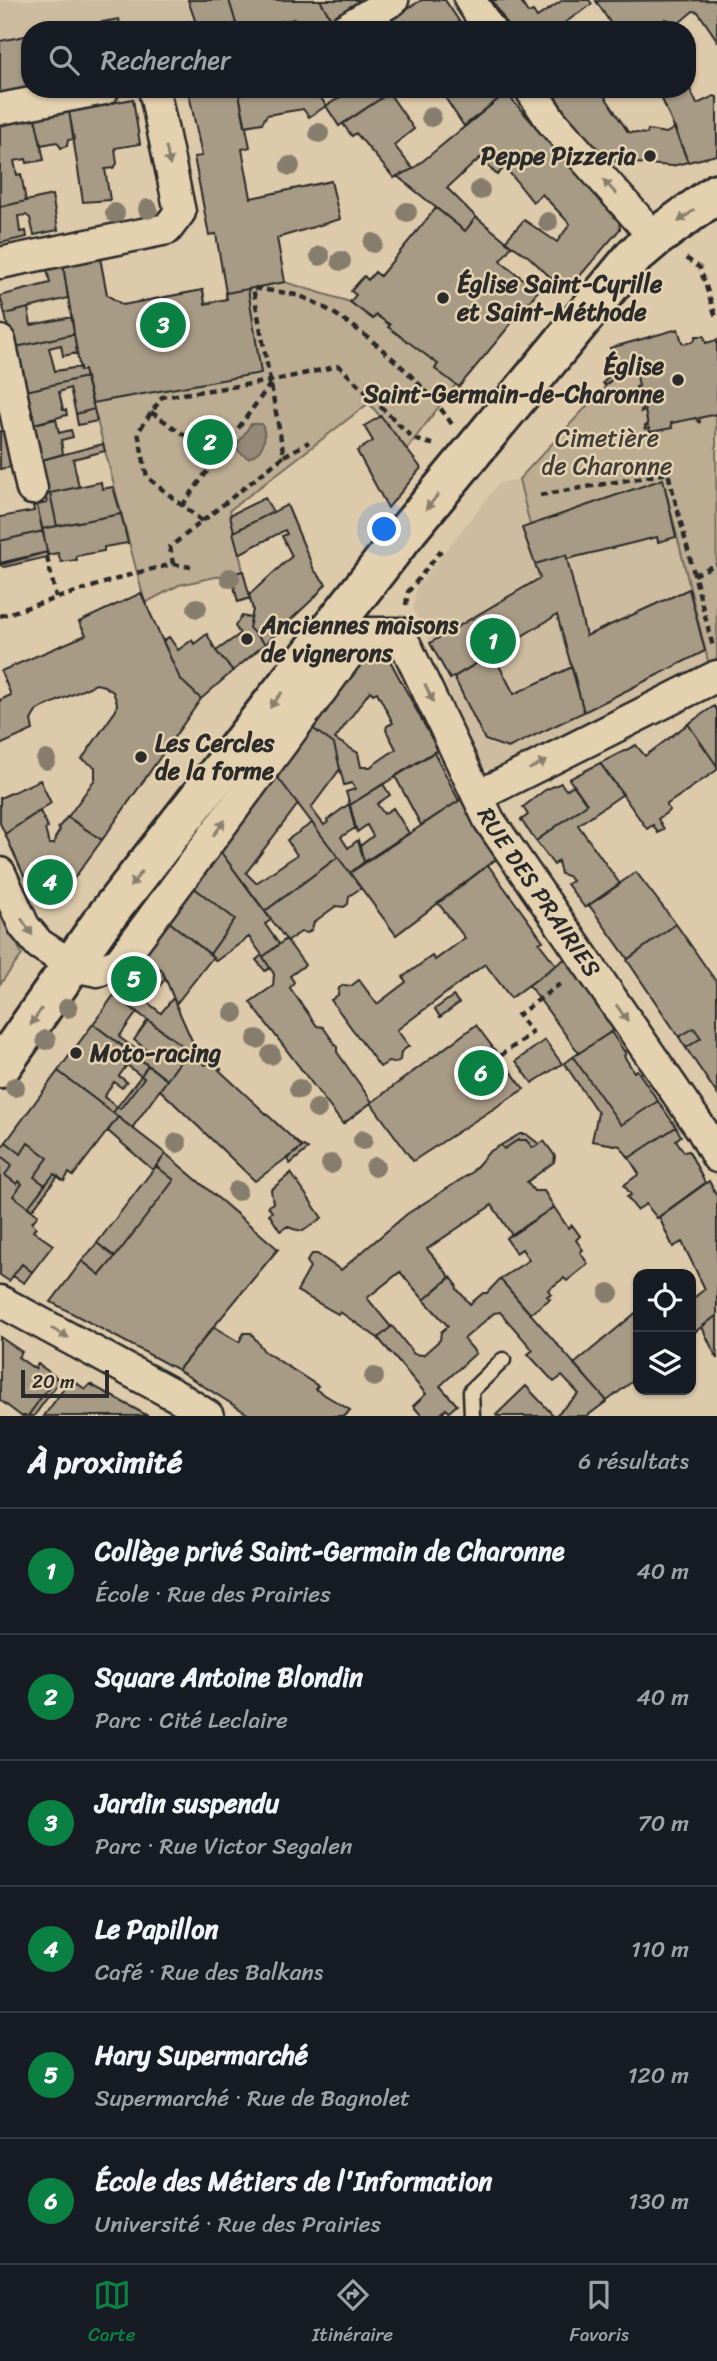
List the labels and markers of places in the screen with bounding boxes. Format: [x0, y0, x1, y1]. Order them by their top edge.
place label: Peppe Pizzeria [481, 135, 637, 177]
marker: Peppe Pizzeria [642, 148, 658, 164]
place label: Église Saint-Cyrille et Saint-Méthode [456, 263, 663, 333]
marker: Église Saint-Cyrille et Saint-Méthode [435, 290, 451, 306]
pin: 3 [140, 299, 186, 351]
place label: Église Saint-Germain-de-Charonne [363, 345, 665, 415]
marker: Église Saint-Germain-de-Charonne [670, 372, 686, 388]
pin: 2 [187, 416, 233, 468]
place label: Anciennes maisons de vignerons [260, 604, 459, 674]
pin: 1 [470, 615, 516, 667]
marker: Anciennes maisons de vignerons [239, 631, 255, 647]
place label: Les Cercles de la forme [155, 722, 275, 792]
marker: Les Cercles de la forme [133, 749, 149, 765]
pin: 4 [27, 856, 73, 908]
pin: 5 [111, 953, 157, 1005]
place label: Moto-racing [89, 1032, 221, 1074]
marker: Moto-racing [68, 1045, 84, 1061]
pin: 6 [458, 1047, 504, 1099]

